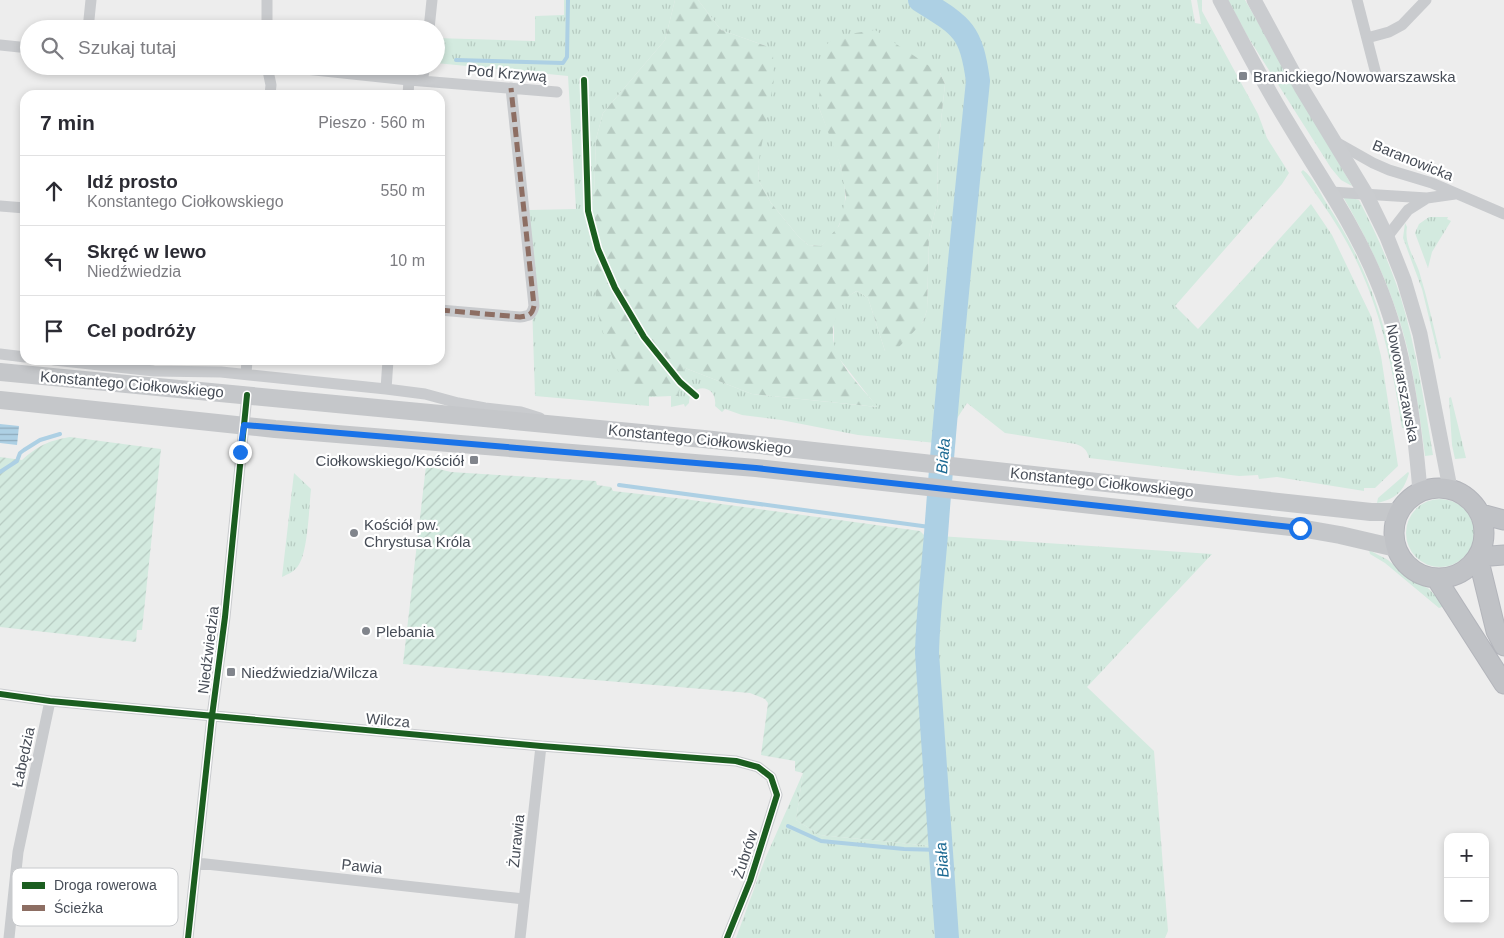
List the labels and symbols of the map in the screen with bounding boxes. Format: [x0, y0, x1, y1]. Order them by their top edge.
street label: Pod Krzywą [466, 61, 548, 85]
place label: Branickiego/Nowowarszawska [1253, 68, 1456, 85]
marker: Branickiego/Nowowarszawska [1237, 70, 1249, 82]
street label: Baranowicka [1370, 136, 1457, 184]
street label: Nowowarszawska [1383, 322, 1423, 444]
street label: Konstantego Ciołkowskiego [39, 368, 225, 400]
street label: Konstantego Ciołkowskiego [607, 421, 793, 457]
water label: Biała [933, 437, 953, 474]
route end [229, 441, 252, 464]
place label: Ciołkowskiego/Kościół [316, 452, 465, 469]
marker: Ciołkowskiego/Kościół [468, 454, 480, 466]
street label: Konstantego Ciołkowskiego [1009, 464, 1195, 500]
place label: Kościół pw. Chrystusa Króla [364, 516, 471, 550]
route start [1289, 517, 1312, 540]
marker: Kościół pw. Chrystusa Króla [348, 527, 360, 539]
street label: Niedźwiedzia [194, 604, 222, 695]
place label: Plebania [376, 623, 435, 640]
marker: Plebania [360, 625, 372, 637]
place label: Niedźwiedzia/Wilcza [241, 664, 378, 681]
marker: Niedźwiedzia/Wilcza [225, 666, 237, 678]
street label: Wilcza [365, 710, 411, 730]
street label: Łabędzia [8, 725, 38, 789]
street label: Żurawia [505, 813, 527, 868]
street label: Żubrów [729, 827, 761, 880]
water label: Biała [932, 842, 952, 878]
street label: Pawia [341, 855, 384, 877]
legend [12, 868, 178, 926]
text: Droga rowerowa [54, 877, 157, 893]
text: Ścieżka [54, 899, 103, 916]

